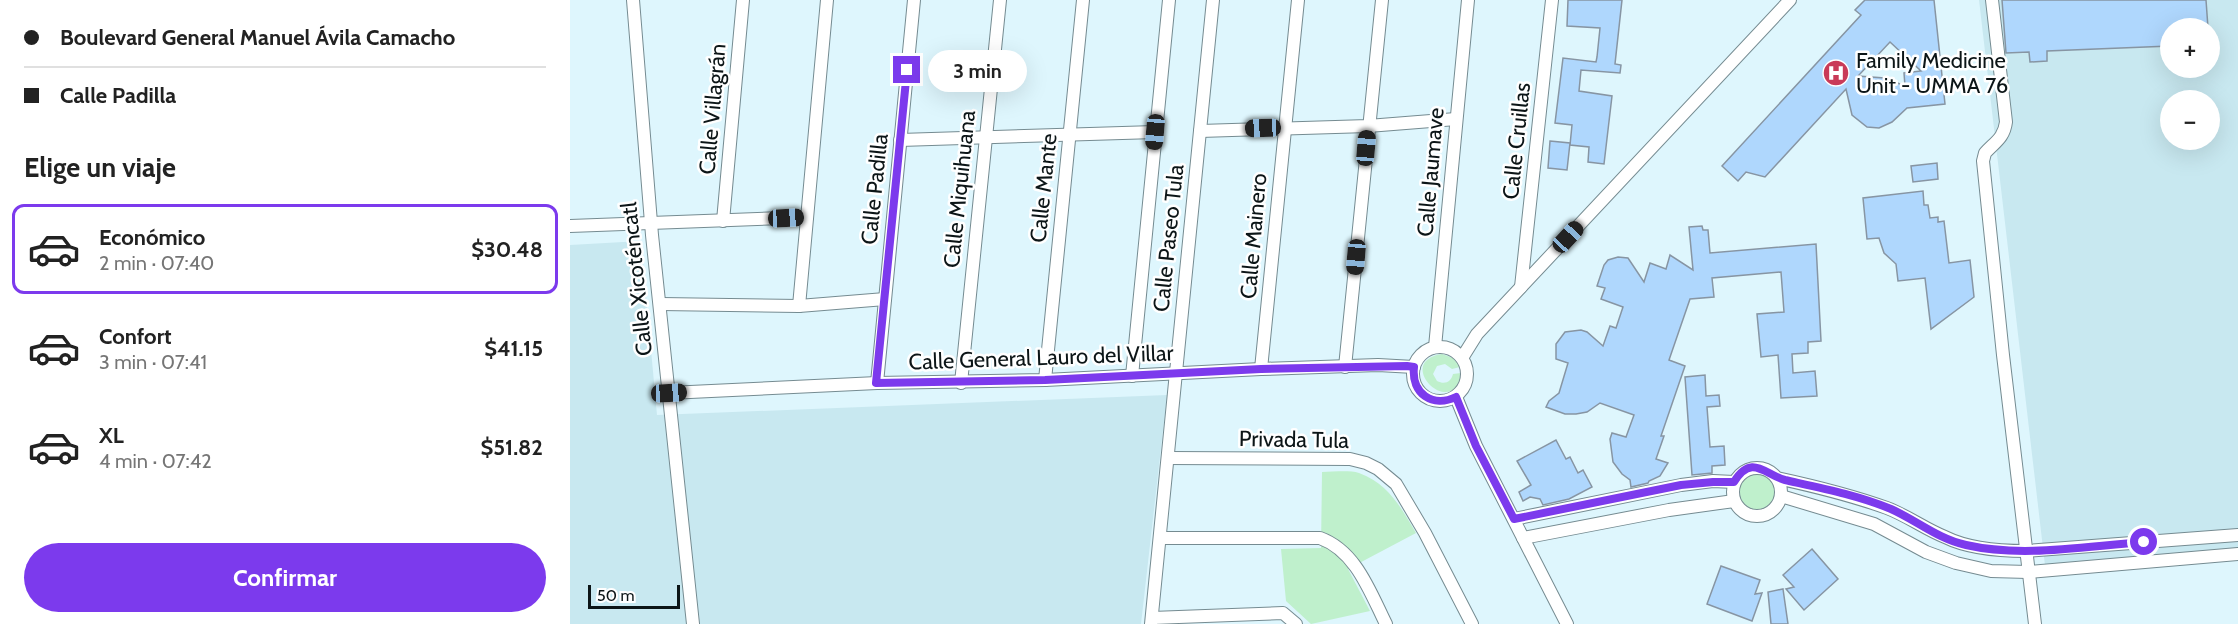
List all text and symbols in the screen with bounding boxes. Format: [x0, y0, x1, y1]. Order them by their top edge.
map controls [2160, 18, 2220, 150]
button: + [2160, 18, 2220, 78]
text: Boulevard General Manuel Ávila Camacho [60, 24, 455, 51]
street label: Calle Villagrán [693, 43, 732, 176]
place label: Family Medicine Unit - UMMA 76 [1856, 47, 2008, 99]
callout: 3 min [928, 49, 1027, 91]
route end [893, 56, 920, 83]
hospital icon: Family Medicine Unit - UMMA 76 [1821, 58, 1851, 88]
text: 3 min [953, 59, 1002, 83]
street label: Calle Cruillas [1497, 81, 1536, 201]
text: Calle Padilla [60, 82, 176, 109]
button: − [2160, 90, 2220, 150]
street label: Calle Jaumave [1411, 106, 1450, 238]
street label: Calle Miquihuana [938, 109, 981, 269]
car [1144, 113, 1166, 151]
car [1245, 118, 1281, 138]
car [1355, 129, 1377, 167]
street label: Calle Padilla [855, 132, 894, 246]
street label: Calle Mante [1024, 132, 1063, 244]
text: Elige un viaje [24, 151, 176, 184]
street label: Calle Paseo Tula [1147, 163, 1190, 313]
street label: Calle Mainero [1235, 172, 1272, 300]
street label: Calle Xicoténcatl [615, 200, 658, 357]
car [768, 208, 804, 228]
car [1549, 218, 1587, 256]
icon: car [27, 222, 81, 276]
text: Económico [99, 224, 205, 251]
text: $30.48 [471, 236, 543, 263]
car [1345, 238, 1367, 276]
text: 2 min · 07:40 [99, 251, 214, 275]
icon: car [27, 321, 81, 375]
text: Confort [99, 323, 172, 350]
text: $41.15 [484, 335, 543, 362]
street label: Calle General Lauro del Villar [908, 339, 1174, 376]
text: 3 min · 07:41 [99, 350, 207, 374]
car [651, 383, 687, 403]
icon: car [27, 420, 81, 474]
text: XL [99, 422, 124, 449]
street label: Privada Tula [1239, 425, 1350, 454]
text: $51.82 [480, 434, 543, 461]
text: 4 min · 07:42 [99, 449, 212, 473]
route start [2130, 528, 2157, 555]
button: Confirmar [24, 543, 546, 612]
scale bar [588, 582, 680, 610]
text: 50 m [597, 586, 634, 605]

